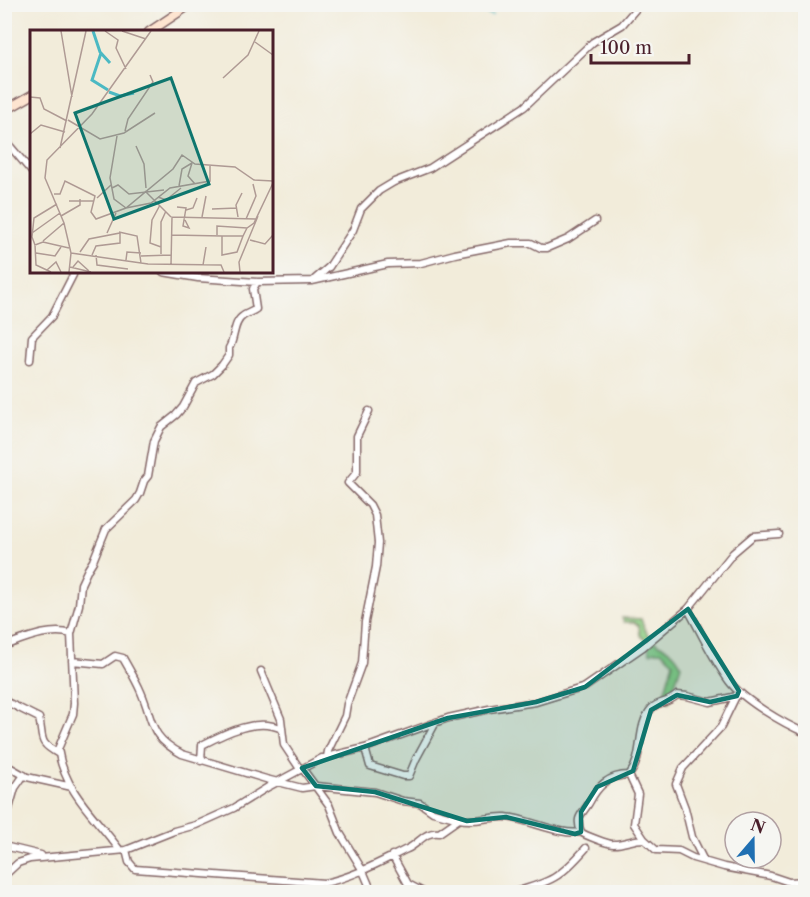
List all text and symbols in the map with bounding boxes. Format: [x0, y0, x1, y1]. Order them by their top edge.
scale bar [591, 27, 688, 65]
inset map [30, 30, 273, 273]
text: 100 m [600, 37, 652, 59]
north arrow [723, 810, 783, 870]
text: N [748, 814, 768, 838]

